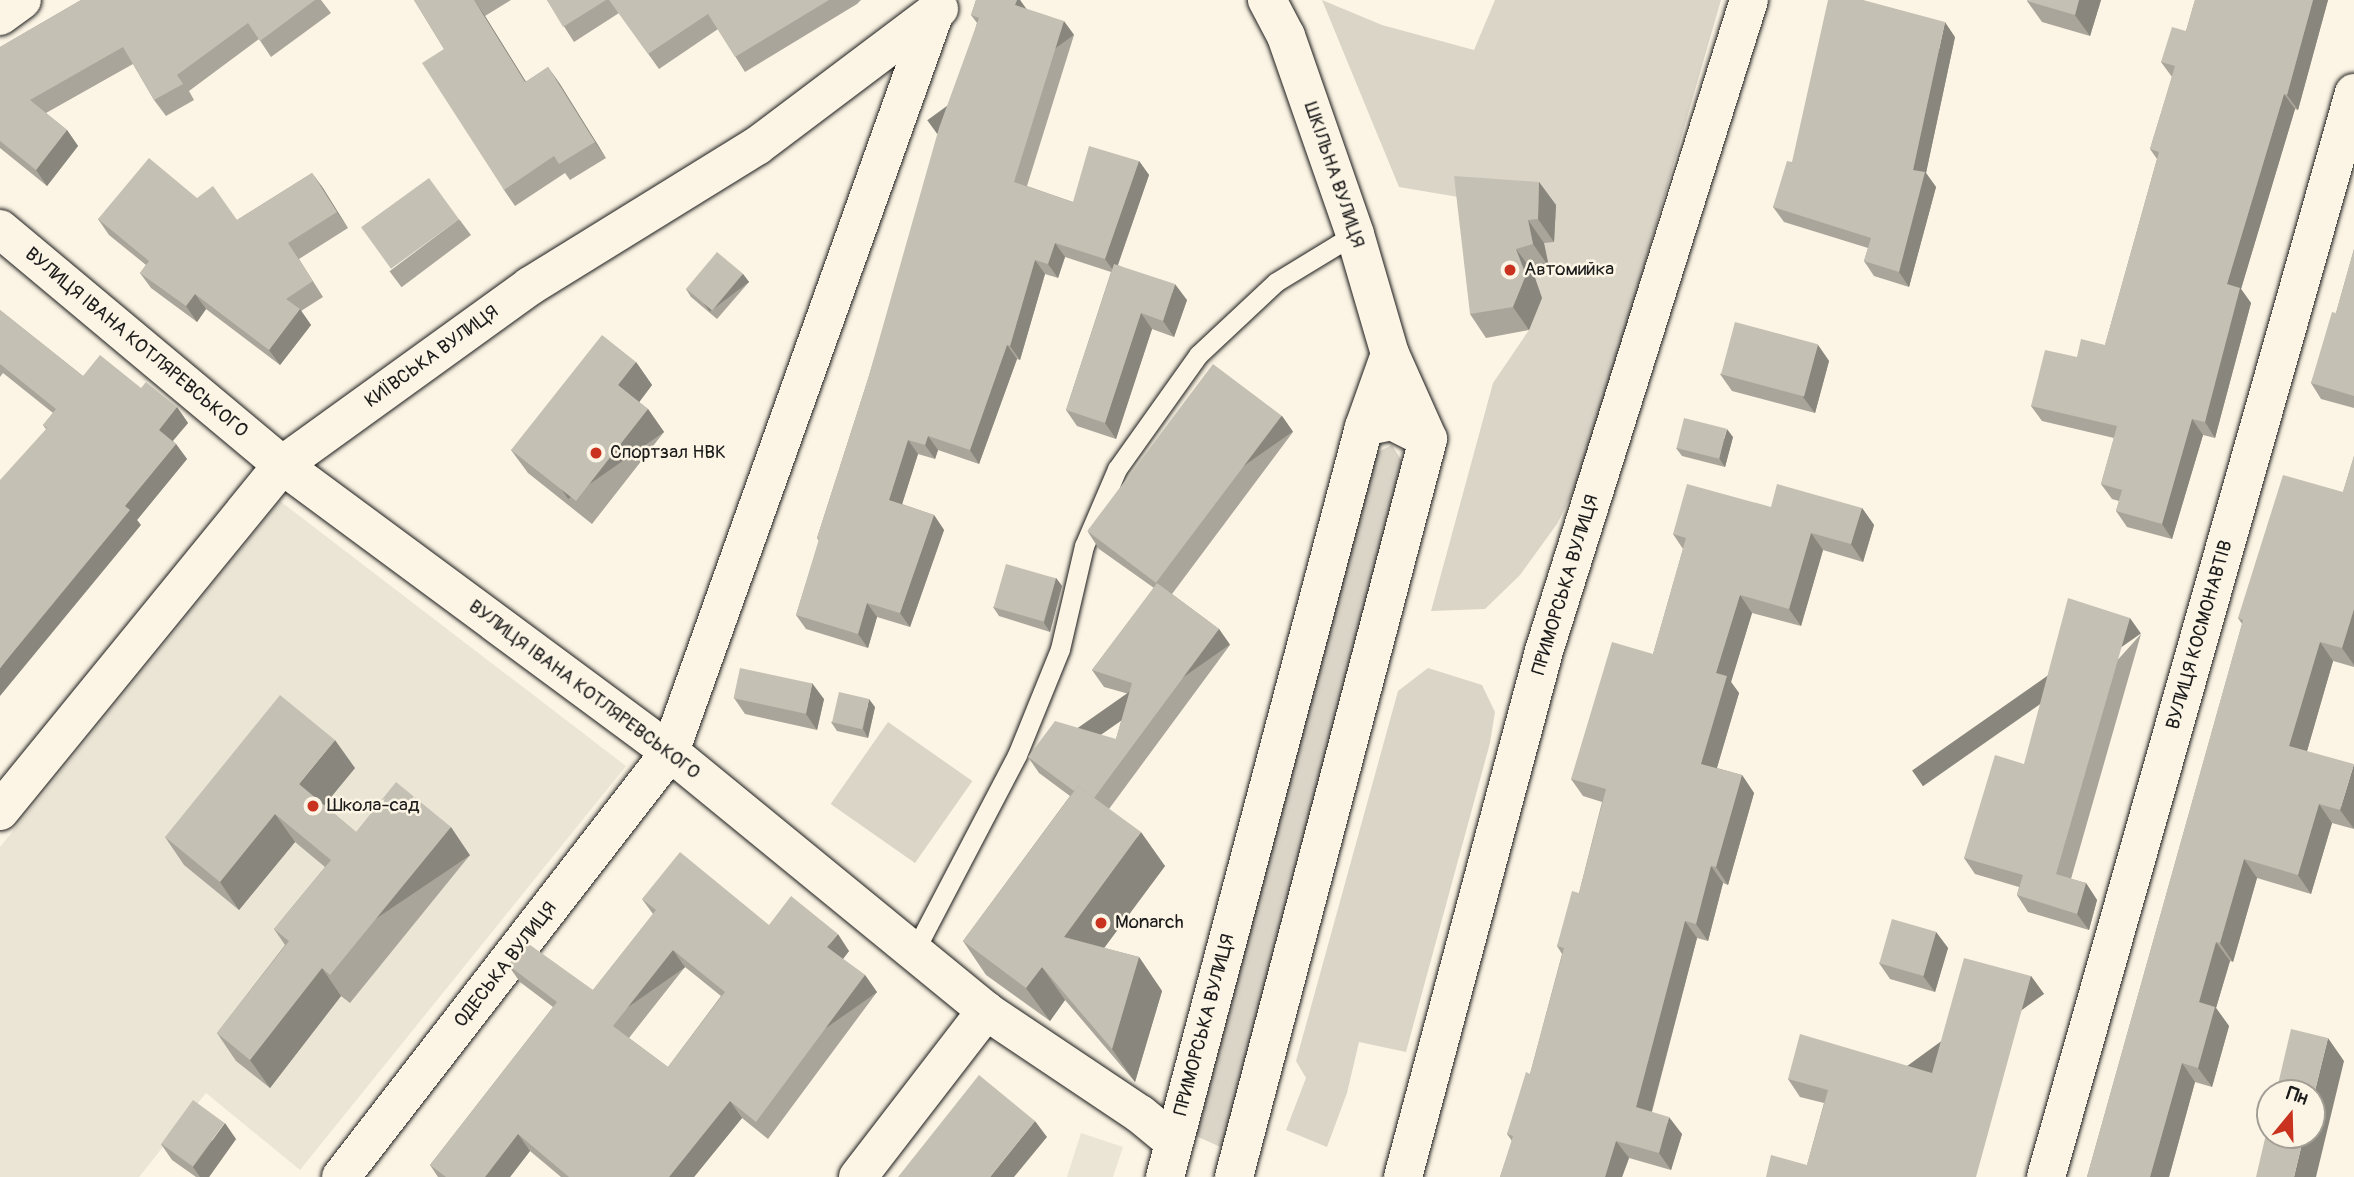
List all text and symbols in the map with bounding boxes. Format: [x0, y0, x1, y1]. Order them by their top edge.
street label: ШКІЛЬНА ВУЛИЦЯ [1298, 99, 1370, 251]
street label: ВУЛИЦЯ ІВАНА КОТЛЯРЕВСЬКОГО [20, 243, 252, 443]
place label: Автомийка [1524, 259, 1614, 281]
marker: Автомийка [1502, 262, 1518, 278]
street label: КИЇВСЬКА ВУЛИЦЯ [361, 301, 503, 413]
place label: Спортзал НВК [610, 442, 726, 464]
marker: Спортзал НВК [588, 445, 604, 461]
street label: ПРИМОРСЬКА ВУЛИЦЯ [1528, 492, 1604, 678]
street label: ВУЛИЦЯ КОСМОНАВТІВ [2162, 538, 2238, 732]
street label: ВУЛИЦЯ ІВАНА КОТЛЯРЕВСЬКОГО [464, 596, 704, 784]
place label: Школа-сад [327, 795, 419, 817]
marker: Школа-сад [305, 798, 321, 814]
street label: ОДЕСЬКА ВУЛИЦЯ [450, 898, 562, 1032]
place label: Monarch [1115, 912, 1184, 934]
marker: Monarch [1093, 915, 1109, 931]
street label: ПРИМОРСЬКА ВУЛИЦЯ [1170, 932, 1240, 1118]
north arrow [2256, 1079, 2326, 1149]
text: Пн [2283, 1081, 2311, 1111]

